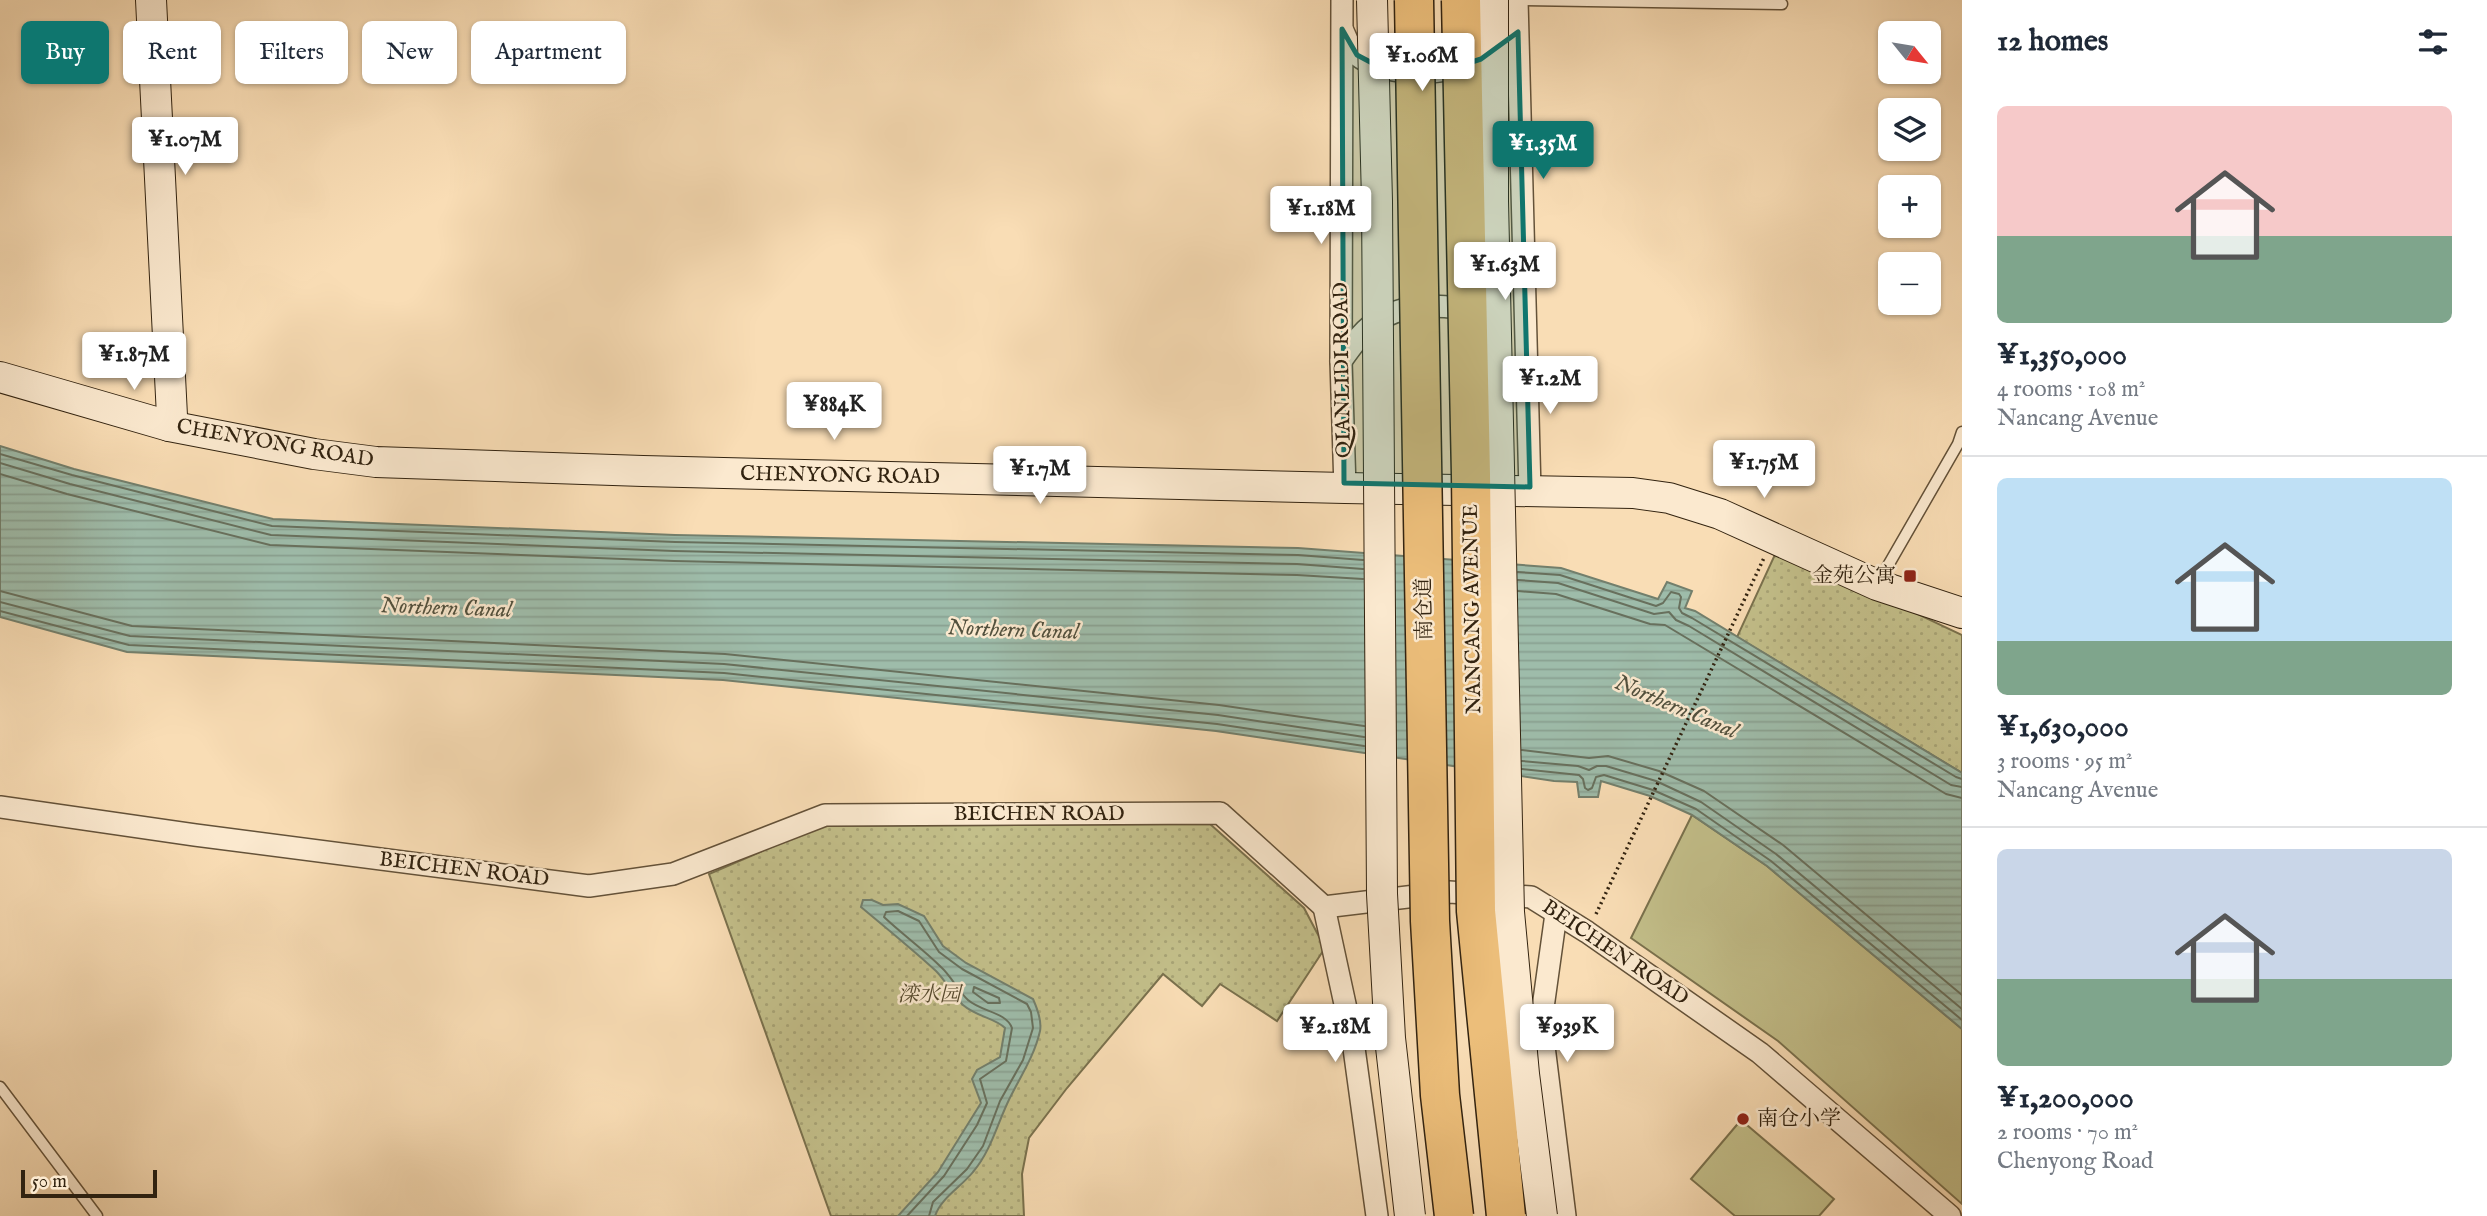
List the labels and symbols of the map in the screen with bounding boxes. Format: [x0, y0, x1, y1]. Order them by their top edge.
north arrow [1878, 21, 1941, 84]
pin: ¥1.06M [1365, 34, 1479, 93]
pin: ¥1.07M [128, 118, 242, 177]
pin: ¥1.35M [1486, 122, 1600, 181]
pin: ¥1.18M [1264, 187, 1378, 246]
pin: ¥1.63M [1448, 243, 1562, 302]
street label: QIANLIDI ROAD [1328, 282, 1358, 458]
pin: ¥1.87M [77, 332, 191, 392]
pin: ¥1.2M [1501, 356, 1599, 416]
pin: ¥884K [785, 382, 883, 442]
street label: CHENYONG ROAD [174, 413, 376, 475]
pin: ¥1.75M [1707, 440, 1821, 500]
pin: ¥1.7M [991, 447, 1089, 506]
street label: CHENYONG ROAD [740, 461, 940, 491]
street label: NANCANG AVENUE [1458, 504, 1488, 714]
place label: 金苑公寓 [1812, 563, 1896, 590]
marker: 金苑公寓 [1902, 568, 1918, 584]
street label: 南仓道 [1411, 577, 1439, 641]
water label: Northern Canal [380, 591, 514, 625]
water label: Northern Canal [947, 613, 1081, 647]
water label: Northern Canal [1610, 668, 1743, 747]
street label: BEICHEN ROAD [953, 801, 1125, 828]
street label: BEICHEN ROAD [377, 846, 551, 894]
street label: BEICHEN ROAD [1536, 894, 1694, 1012]
park label: 滦水园 [898, 982, 963, 1009]
pin: ¥2.18M [1278, 1004, 1392, 1064]
pin: ¥939K [1518, 1004, 1616, 1064]
place label: 南仓小学 [1757, 1106, 1841, 1133]
marker: 南仓小学 [1735, 1111, 1751, 1127]
scale bar [21, 1167, 158, 1199]

